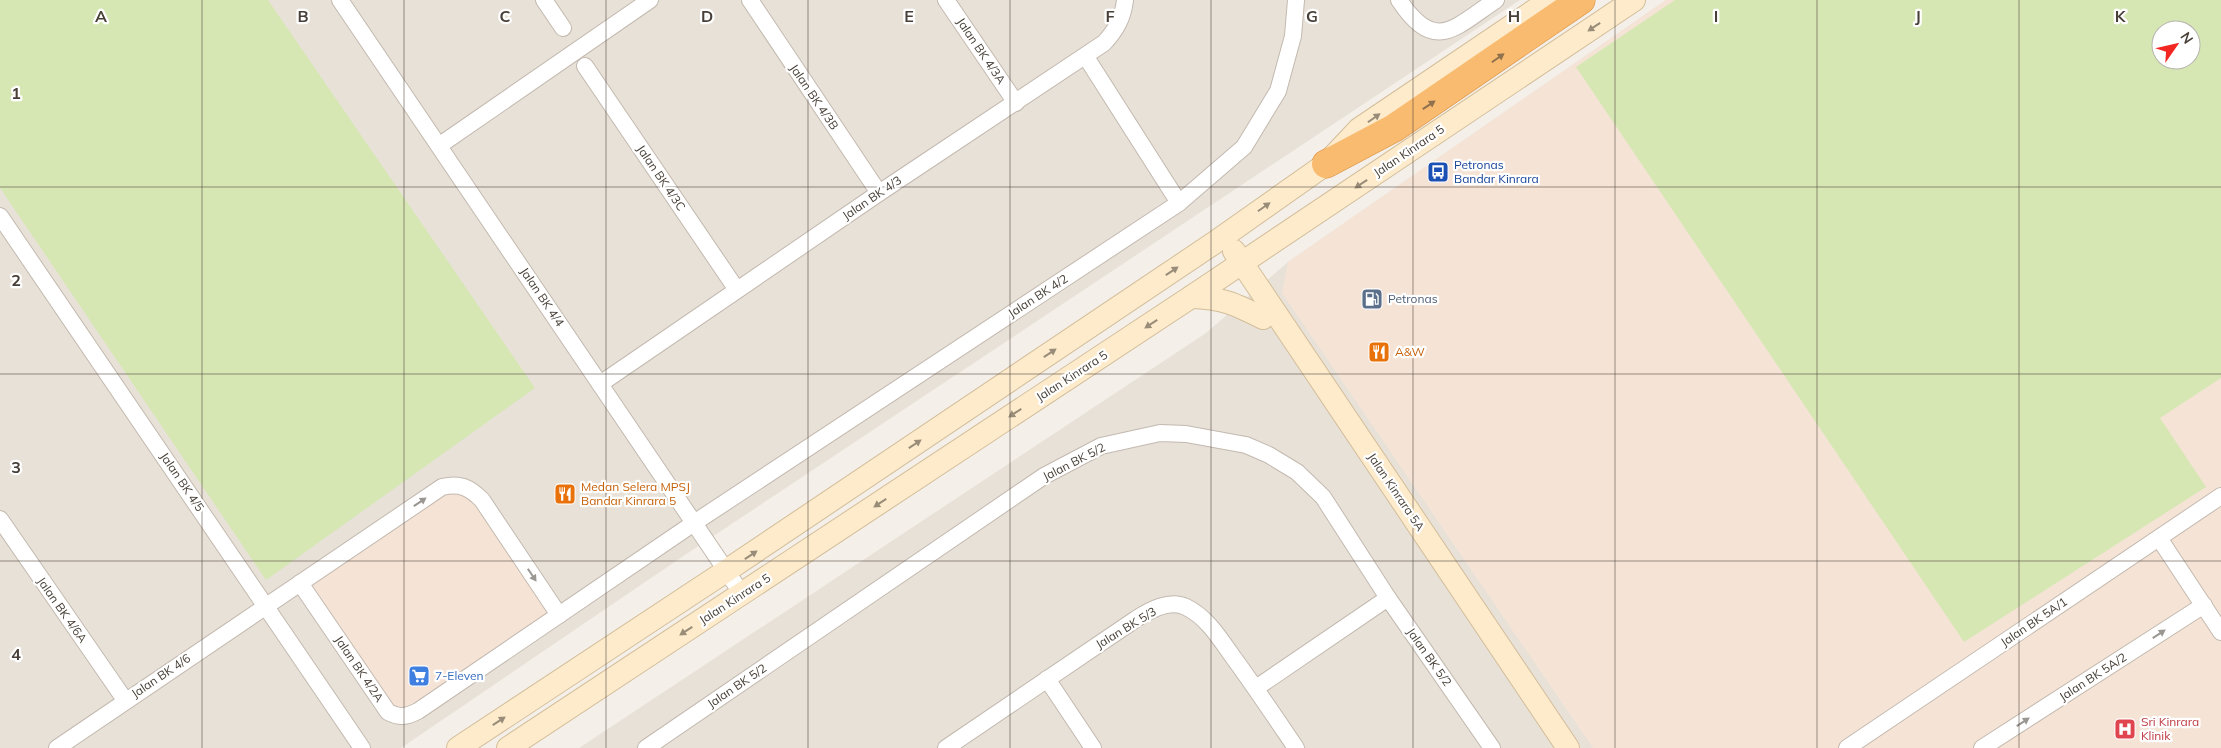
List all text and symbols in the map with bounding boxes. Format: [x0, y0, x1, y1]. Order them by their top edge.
text: A [95, 6, 107, 26]
text: B [297, 6, 309, 26]
text: C [500, 6, 511, 26]
text: D [701, 6, 713, 26]
text: E [904, 6, 914, 26]
text: F [1105, 6, 1115, 26]
text: G [1306, 6, 1318, 26]
text: H [1508, 6, 1520, 26]
text: I [1714, 6, 1718, 26]
text: J [1915, 6, 1921, 26]
text: K [2115, 6, 2127, 26]
street label: Jalan BK 4/3A [954, 15, 1009, 87]
north arrow [2151, 20, 2201, 70]
one-way arrow [1587, 22, 1600, 32]
text: N [2176, 28, 2197, 47]
one-way arrow [1491, 53, 1505, 63]
street label: Jalan BK 4/3B [787, 61, 842, 133]
text: 1 [11, 83, 21, 103]
one-way arrow [1423, 100, 1436, 109]
one-way arrow [1367, 113, 1381, 123]
street label: Jalan Kinrara 5 [1370, 121, 1447, 180]
street label: Jalan BK 4/3C [634, 142, 689, 214]
place label: Petronas Bandar Kinrara [1454, 157, 1539, 186]
bus stop icon: Petronas Bandar Kinrara [1426, 160, 1450, 184]
street label: Jalan BK 4/3 [839, 172, 904, 223]
one-way arrow [1354, 179, 1367, 188]
one-way arrow [1258, 202, 1271, 212]
street label: Jalan BK 4/4 [517, 264, 568, 329]
one-way arrow [1165, 266, 1179, 275]
text: 2 [11, 270, 21, 290]
street label: Jalan BK 4/2 [1005, 271, 1070, 320]
fuel station icon: Petronas [1360, 287, 1384, 311]
place label: Petronas [1388, 291, 1438, 306]
one-way arrow [1144, 319, 1157, 329]
restaurant icon: A&W [1367, 340, 1391, 364]
place label: A&W [1395, 344, 1425, 359]
street label: Jalan Kinrara 5 [1033, 347, 1110, 404]
one-way arrow [1043, 348, 1056, 358]
one-way arrow [1009, 409, 1022, 418]
one-way arrow [908, 439, 922, 449]
street label: Jalan BK 5/2 [1040, 439, 1108, 484]
street label: Jalan BK 4/5 [157, 449, 208, 514]
street label: Jalan Kinrara 5A [1365, 450, 1428, 534]
text: 3 [11, 457, 21, 477]
place label: Medan Selera MPSJ Bandar Kinrara 5 [581, 479, 690, 508]
restaurant icon: Medan Selera MPSJ Bandar Kinrara 5 [553, 482, 577, 506]
one-way arrow [413, 497, 427, 507]
one-way arrow [873, 498, 886, 508]
one-way arrow [744, 550, 758, 559]
one-way arrow [527, 568, 537, 582]
street label: Jalan Kinrara 5 [696, 570, 773, 627]
street label: Jalan BK 4/6A [34, 574, 91, 646]
street label: Jalan BK 5A/1 [1997, 594, 2070, 649]
street label: Jalan BK 5/3 [1093, 604, 1159, 652]
street label: Jalan BK 5/2 [1404, 625, 1455, 689]
one-way arrow [679, 626, 692, 636]
one-way arrow [2153, 629, 2166, 639]
street label: Jalan BK 4/2A [332, 633, 387, 705]
text: 4 [11, 644, 21, 664]
street label: Jalan BK 5A/2 [2056, 649, 2129, 704]
street label: Jalan BK 4/6 [128, 650, 193, 701]
street label: Jalan BK 5/2 [704, 660, 769, 711]
supermarket icon: 7-Eleven [407, 664, 431, 688]
place label: 7-Eleven [435, 668, 484, 683]
place label: Sri Kinrara Klinik [2141, 714, 2199, 743]
one-way arrow [492, 716, 505, 726]
one-way arrow [2016, 717, 2029, 726]
hospital icon: Sri Kinrara Klinik [2113, 717, 2137, 741]

